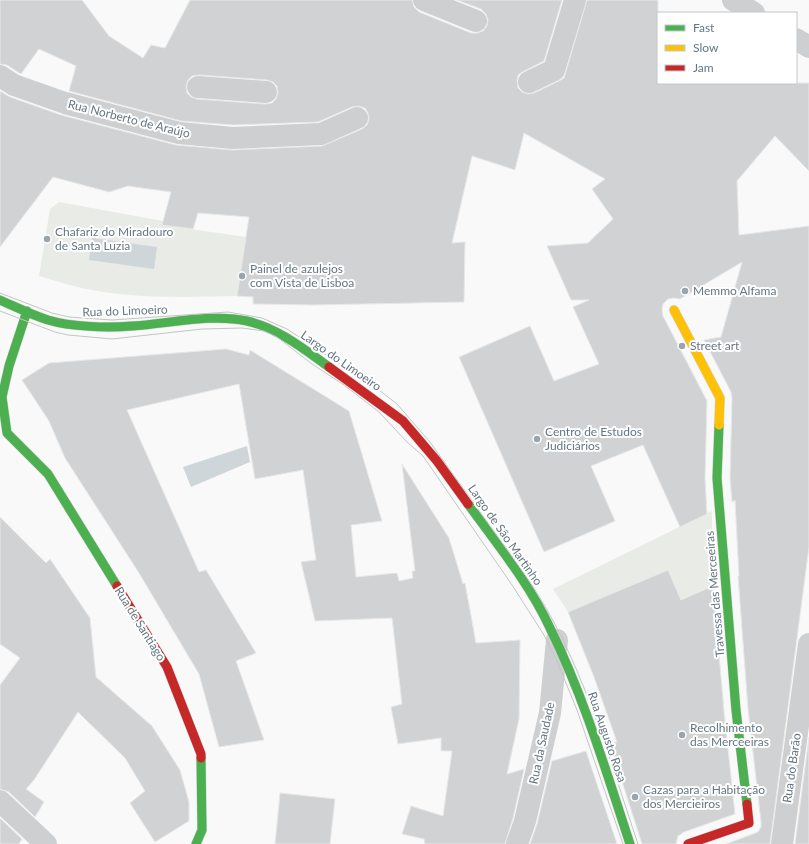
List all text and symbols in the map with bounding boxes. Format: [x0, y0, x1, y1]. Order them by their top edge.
legend [657, 12, 797, 84]
text: Fast [693, 20, 715, 35]
text: Slow [693, 40, 719, 55]
text: Jam [693, 60, 714, 75]
street label: Rua Norberto de Araújo [67, 96, 192, 141]
place label: Chafariz do Miradouro de Santa Luzia [55, 224, 174, 253]
marker: Chafariz do Miradouro de Santa Luzia [42, 234, 52, 244]
place label: Painel de azulejos com Vista de Lisboa [250, 261, 354, 290]
marker: Painel de azulejos com Vista de Lisboa [237, 271, 247, 281]
place label: Memmo Alfama [693, 283, 776, 298]
marker: Memmo Alfama [680, 286, 690, 296]
street label: Rua do Limoeiro [82, 302, 168, 319]
street label: Largo do Limoeiro [298, 327, 385, 394]
place label: Street art [690, 338, 740, 353]
marker: Street art [677, 341, 687, 351]
place label: Centro de Estudos Judiciários [545, 424, 642, 453]
marker: Centro de Estudos Judiciários [532, 434, 542, 444]
street label: Largo de São Martinho [465, 481, 546, 588]
street label: Travessa das Merceeiras [702, 530, 727, 658]
street label: Rua de Santiago [112, 584, 169, 664]
street label: Rua Augusto Rosa [585, 690, 630, 784]
street label: Rua da Saudade [525, 700, 558, 785]
place label: Recolhimento das Merceeiras [690, 720, 769, 749]
marker: Recolhimento das Merceeiras [677, 730, 687, 740]
street label: Rua do Barão [779, 732, 804, 804]
place label: Cazas para a Habitação dos Mercieiros [643, 782, 765, 811]
marker: Cazas para a Habitação dos Mercieiros [630, 792, 640, 802]

